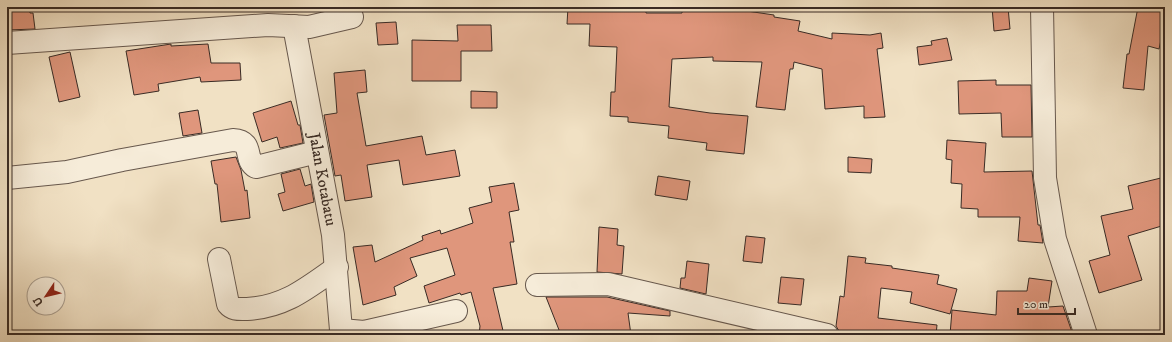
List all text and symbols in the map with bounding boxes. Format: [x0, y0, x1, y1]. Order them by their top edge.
street label: Jalan Kotabatu [304, 129, 341, 228]
north arrow [26, 276, 66, 316]
scale bar [1018, 290, 1075, 316]
text: U [30, 293, 47, 309]
text: 20 m [1024, 297, 1048, 312]

